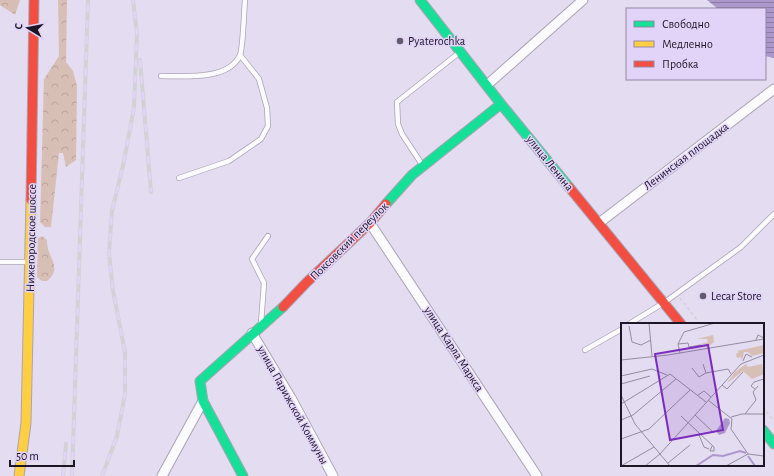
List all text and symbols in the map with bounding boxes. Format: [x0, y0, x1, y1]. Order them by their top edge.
north arrow [8, 8, 48, 48]
legend [626, 8, 766, 80]
text: Свободно [662, 18, 710, 30]
text: С [13, 22, 25, 30]
place label: Pyaterochka [408, 35, 466, 48]
marker: Pyaterochka [395, 36, 405, 46]
text: Медленно [662, 38, 713, 50]
text: Пробка [662, 58, 699, 70]
street label: Ленинская площадка [641, 120, 731, 192]
street label: улица Ленина [523, 132, 576, 194]
street label: Нижегородское шоссе [24, 184, 38, 292]
street label: Поксовский переулок [308, 199, 391, 283]
place label: Lecar Store [711, 290, 762, 302]
marker: Lecar Store [698, 291, 708, 301]
street label: улица Карла Маркса [421, 304, 486, 395]
inset map [621, 323, 764, 466]
street label: улица Парижской Коммуны [254, 343, 331, 467]
scale bar [10, 442, 74, 468]
text: 50 m [16, 450, 39, 462]

